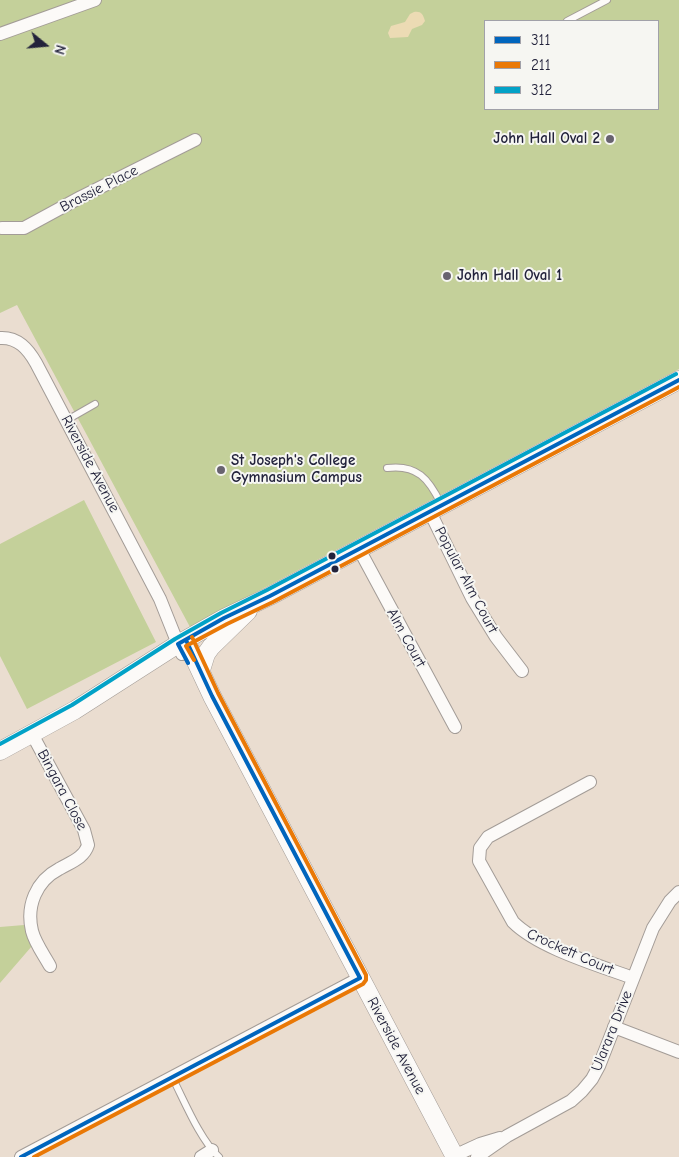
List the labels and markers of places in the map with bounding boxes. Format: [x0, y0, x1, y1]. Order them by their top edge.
place label: John Hall Oval 2 [493, 130, 600, 148]
marker: John Hall Oval 2 [604, 133, 616, 145]
place label: John Hall Oval 1 [457, 267, 562, 285]
marker: John Hall Oval 1 [441, 270, 453, 282]
place label: St Joseph's College Gymnasium Campus [231, 452, 362, 487]
marker: St Joseph's College Gymnasium Campus [215, 464, 227, 476]
unlabelled marker [327, 551, 337, 561]
unlabelled marker [330, 564, 340, 574]

